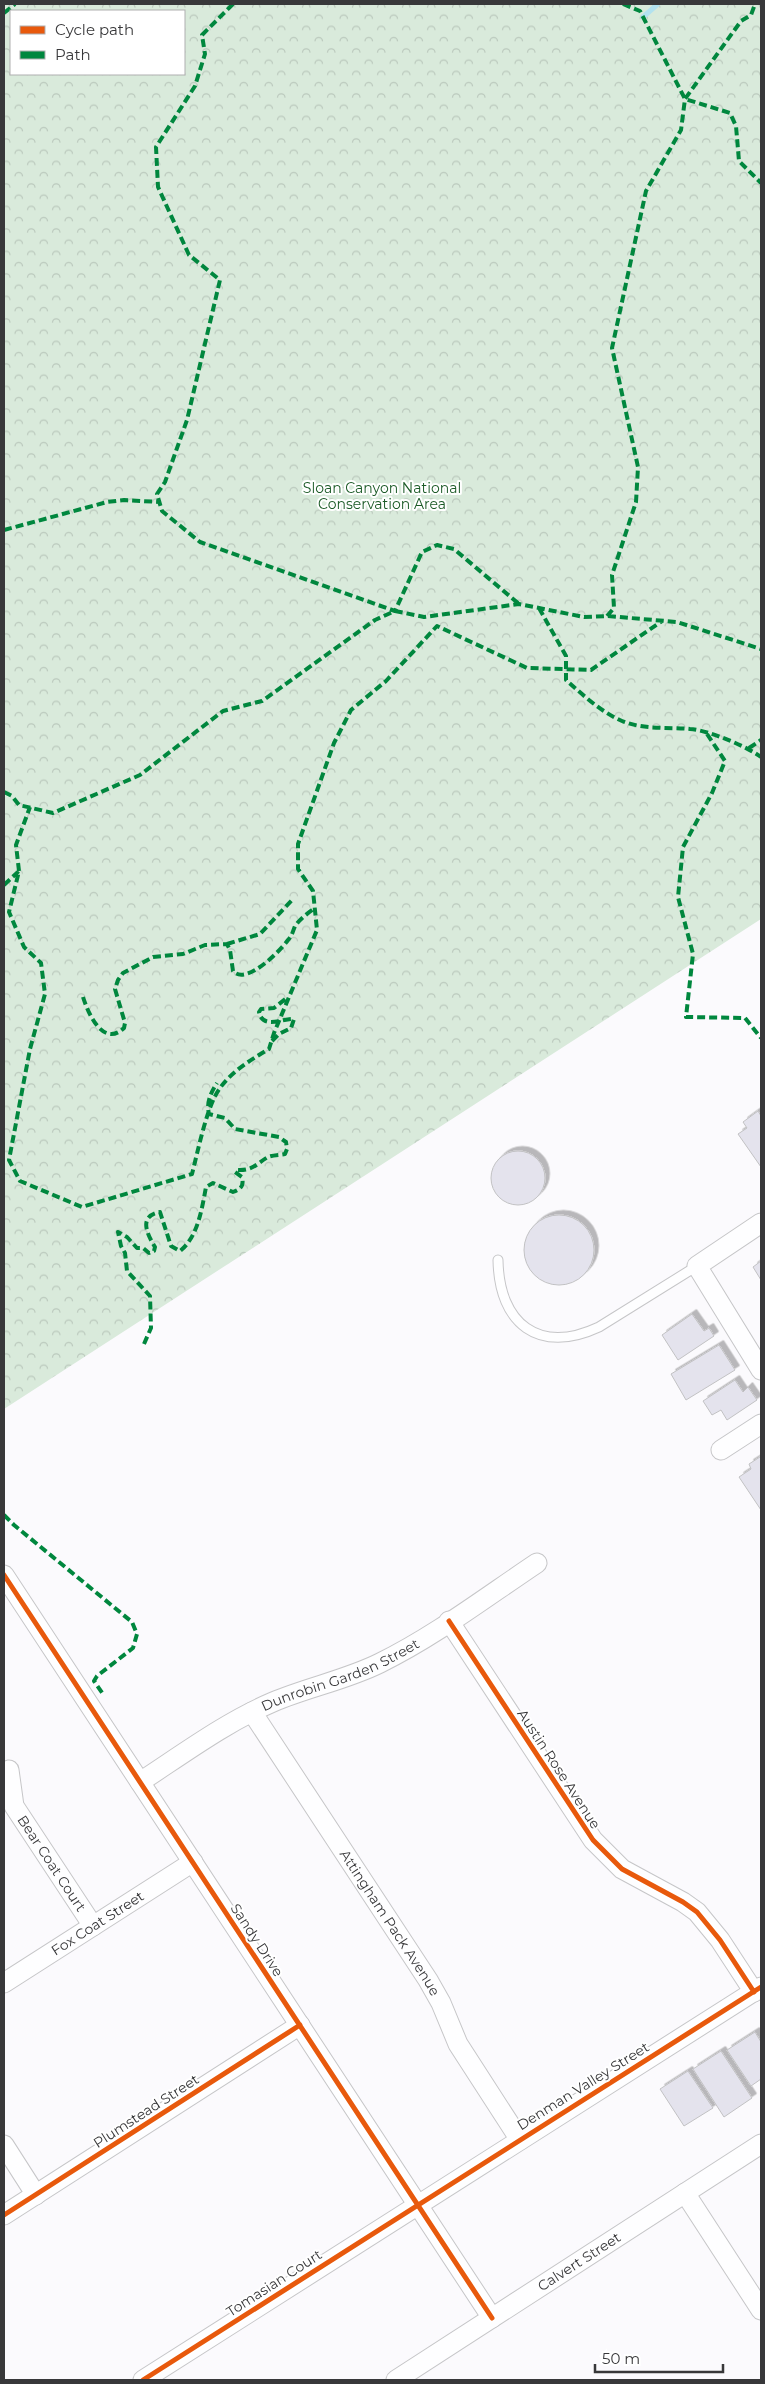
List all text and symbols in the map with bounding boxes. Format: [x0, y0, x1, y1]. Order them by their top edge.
legend [10, 10, 185, 75]
text: Cycle path [55, 20, 134, 39]
text: Path [55, 45, 91, 64]
park label: Sloan Canyon National Conservation Area [303, 479, 461, 513]
street label: Dunrobin Garden Street [258, 1634, 423, 1715]
street label: Austin Rose Avenue [513, 1706, 605, 1832]
street label: Bear Coat Court [14, 1812, 90, 1915]
street label: Attingham Pack Avenue [336, 1846, 444, 1999]
street label: Fox Coat Street [48, 1887, 148, 1959]
street label: Sandy Drive [227, 1900, 287, 1980]
street label: Denman Valley Street [514, 2038, 653, 2134]
street label: Plumstead Street [90, 2070, 202, 2152]
street label: Calvert Street [534, 2228, 624, 2295]
street label: Tomasian Court [223, 2245, 325, 2321]
scale bar [595, 2342, 722, 2374]
text: 50 m [602, 2349, 640, 2368]

